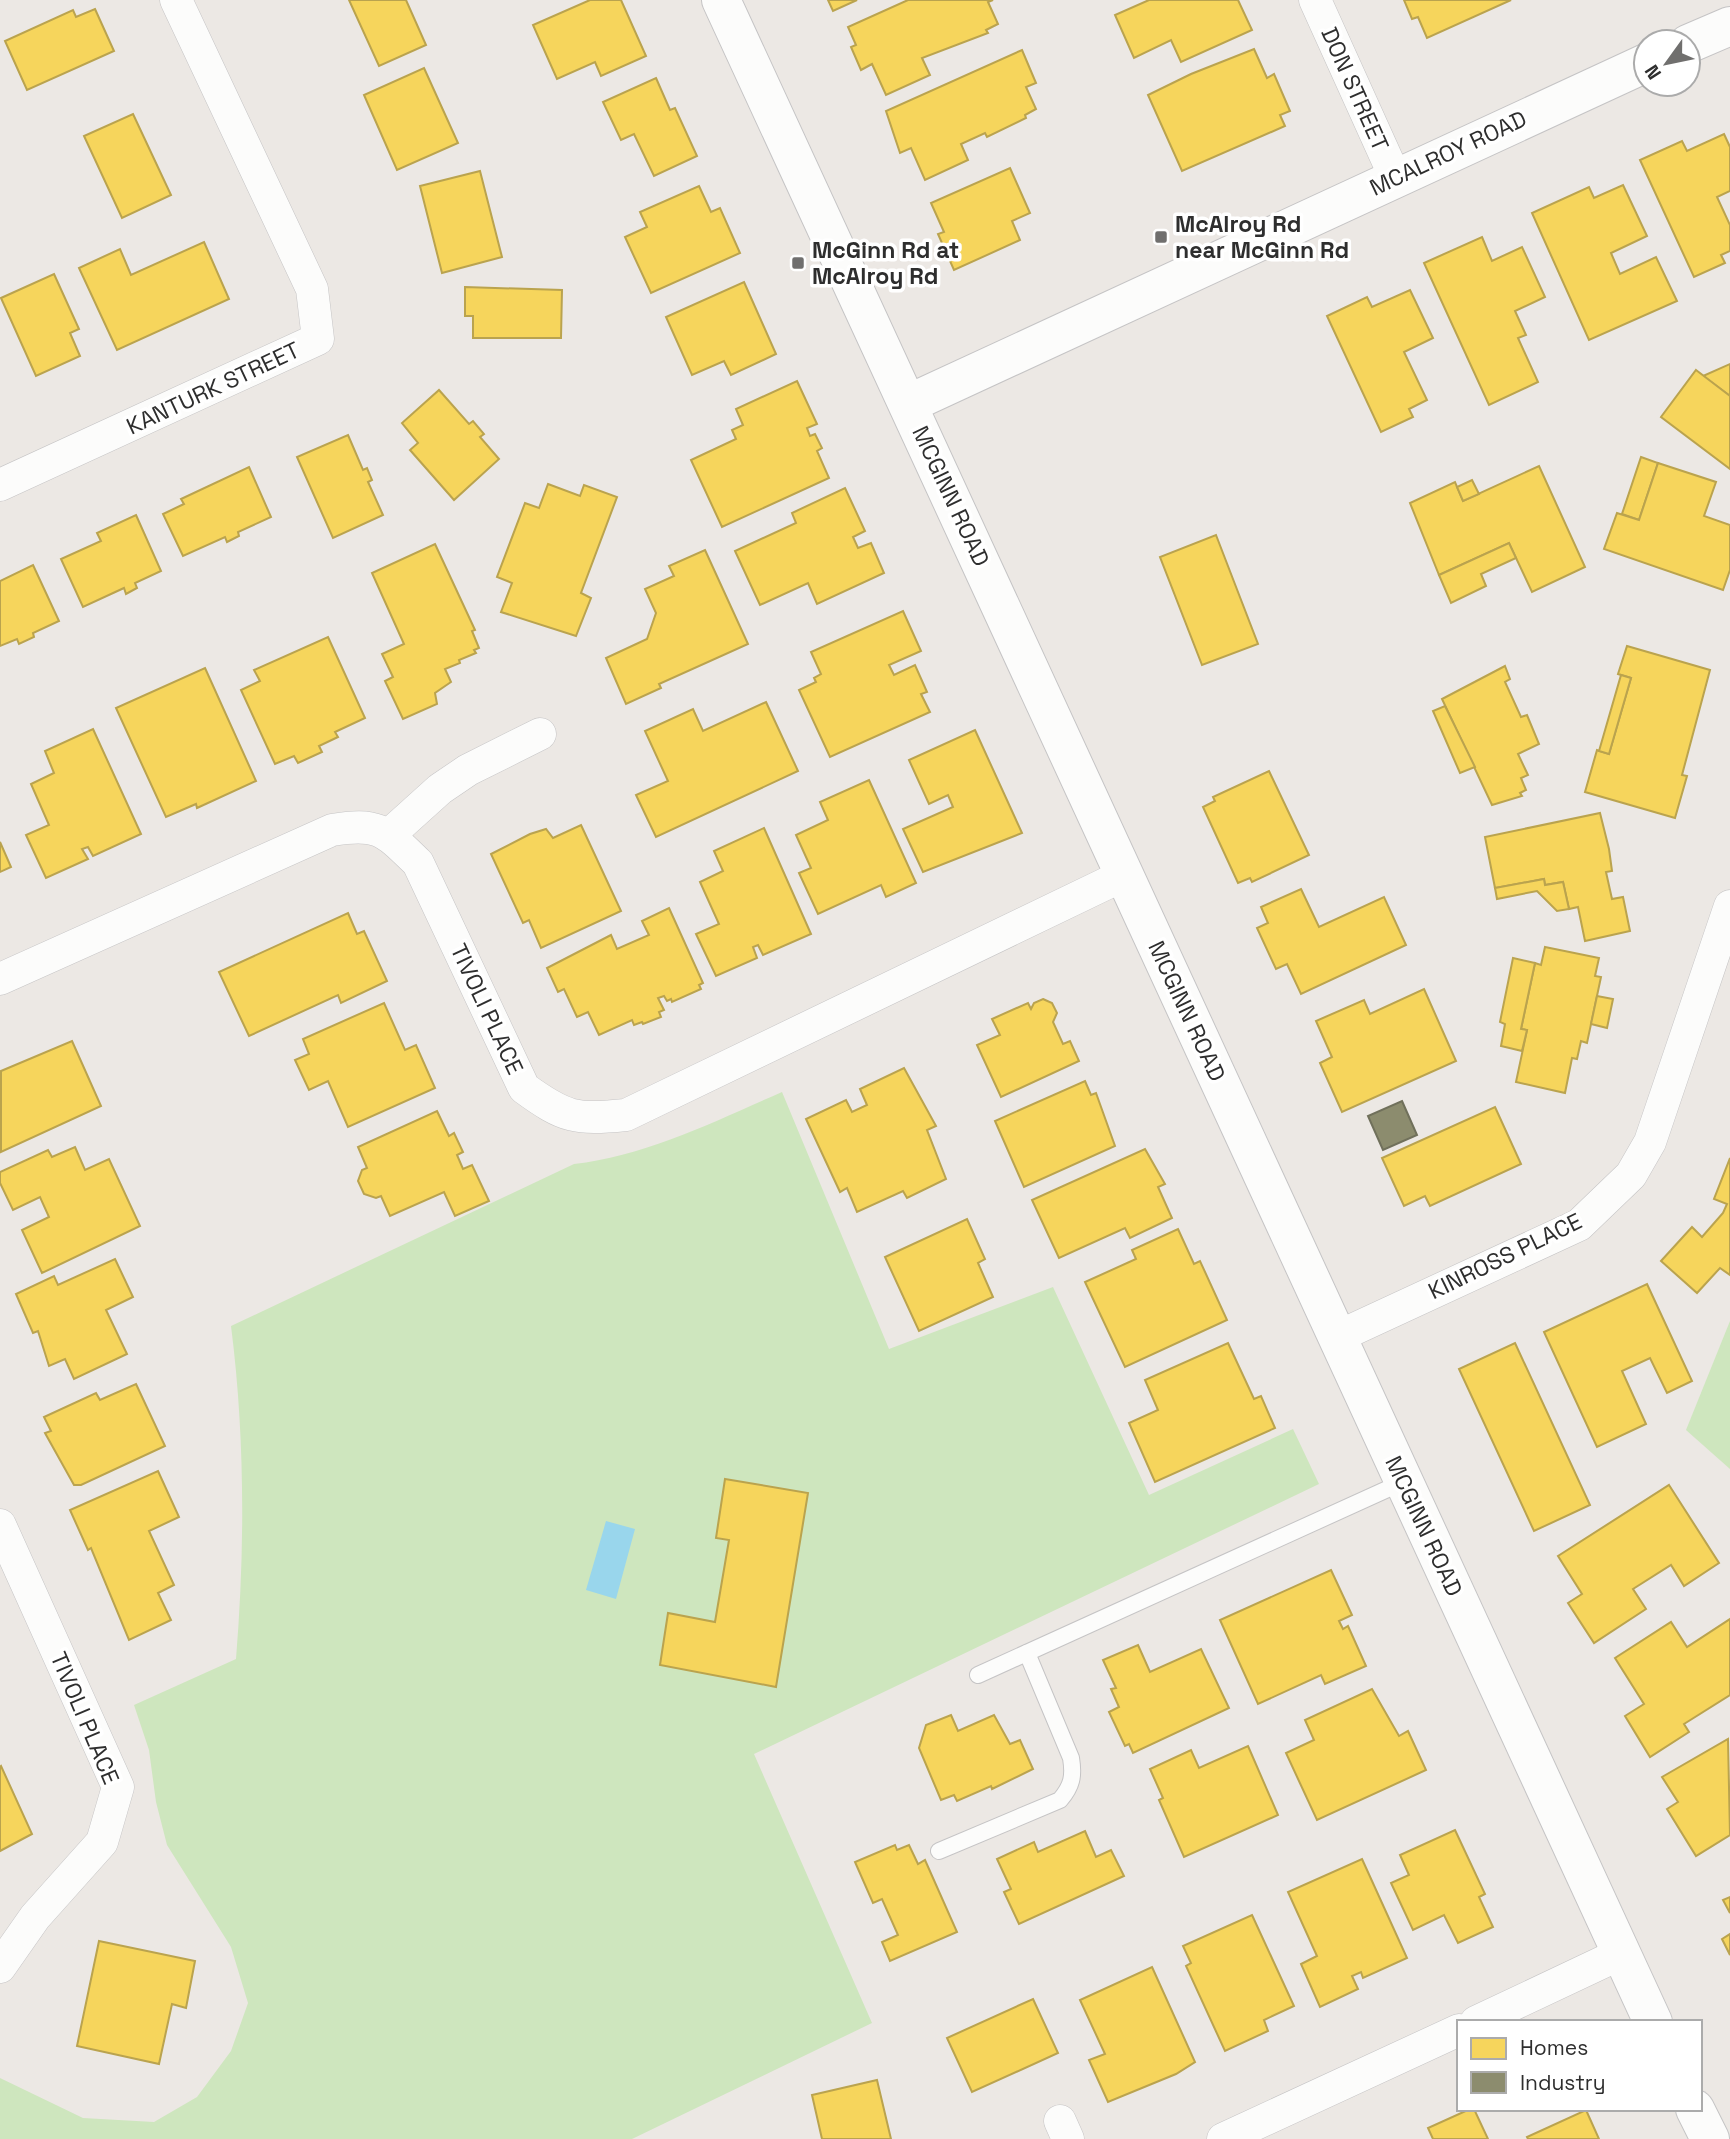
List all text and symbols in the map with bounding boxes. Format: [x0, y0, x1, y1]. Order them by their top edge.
street label: DON STREET [1314, 22, 1396, 156]
north arrow [1632, 28, 1702, 98]
text: N [1639, 60, 1667, 84]
street label: MCALROY ROAD [1365, 104, 1531, 202]
place label: McAlroy Rd near McGinn Rd [1175, 209, 1349, 265]
marker: McAlroy Rd near McGinn Rd [1153, 229, 1169, 245]
place label: McGinn Rd at McAlroy Rd [812, 235, 959, 291]
marker: McGinn Rd at McAlroy Rd [790, 255, 806, 271]
street label: KANTURK STREET [121, 335, 305, 441]
street label: MCGINN ROAD [905, 421, 997, 571]
street label: MCGINN ROAD [1141, 936, 1233, 1086]
street label: TIVOLI PLACE [444, 939, 530, 1079]
street label: KINROSS PLACE [1423, 1206, 1587, 1306]
street label: MCGINN ROAD [1378, 1451, 1470, 1601]
street label: TIVOLI PLACE [44, 1647, 126, 1789]
legend [1457, 2020, 1702, 2111]
text: Homes [1520, 2034, 1588, 2061]
text: Industry [1520, 2069, 1606, 2096]

